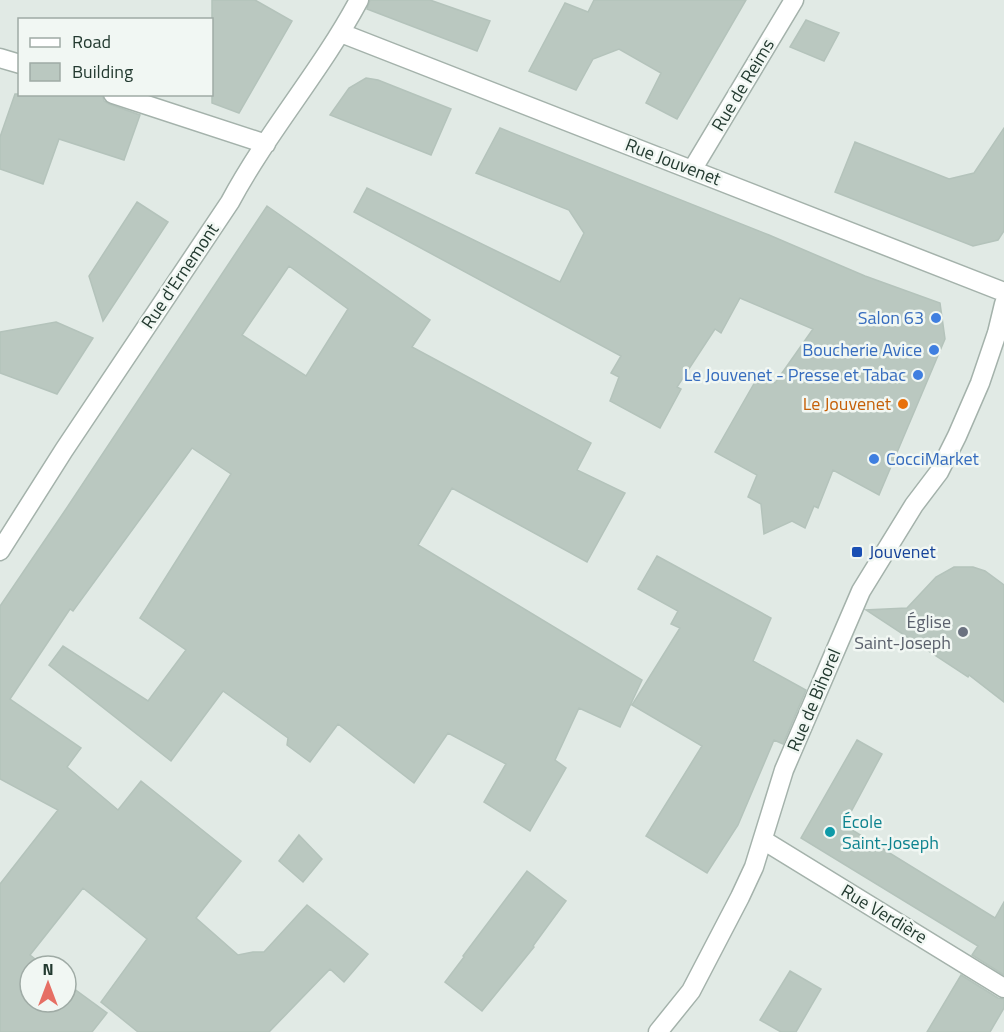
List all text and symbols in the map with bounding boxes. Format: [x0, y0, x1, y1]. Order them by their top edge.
legend [18, 18, 213, 96]
text: Road [72, 28, 111, 55]
street label: Rue de Reims [704, 33, 781, 136]
text: Building [72, 58, 133, 85]
street label: Rue Jouvenet [621, 131, 726, 192]
street label: Rue d'Ernemont [134, 217, 225, 334]
place label: Salon 63 [858, 304, 924, 331]
marker: Salon 63 [929, 311, 943, 325]
place label: Boucherie Avice [802, 336, 922, 363]
marker: Boucherie Avice [927, 343, 941, 357]
place label: Le Jouvenet - Presse et Tabac [684, 361, 906, 388]
marker: Le Jouvenet - Presse et Tabac [911, 368, 925, 382]
place label: Le Jouvenet [803, 390, 892, 417]
marker: Le Jouvenet [896, 397, 910, 411]
place label: CocciMarket [886, 445, 979, 472]
marker: CocciMarket [867, 452, 881, 466]
place label: Jouvenet [869, 538, 936, 565]
marker: Jouvenet [850, 545, 864, 559]
place label: Église Saint-Joseph [854, 608, 951, 656]
marker: Église Saint-Joseph [956, 625, 970, 639]
street label: Rue de Bihorel [780, 644, 847, 756]
place label: École Saint-Joseph [842, 808, 939, 856]
marker: École Saint-Joseph [823, 825, 837, 839]
street label: Rue Verdière [836, 877, 932, 950]
north arrow [18, 954, 78, 1014]
text: N [42, 957, 54, 981]

